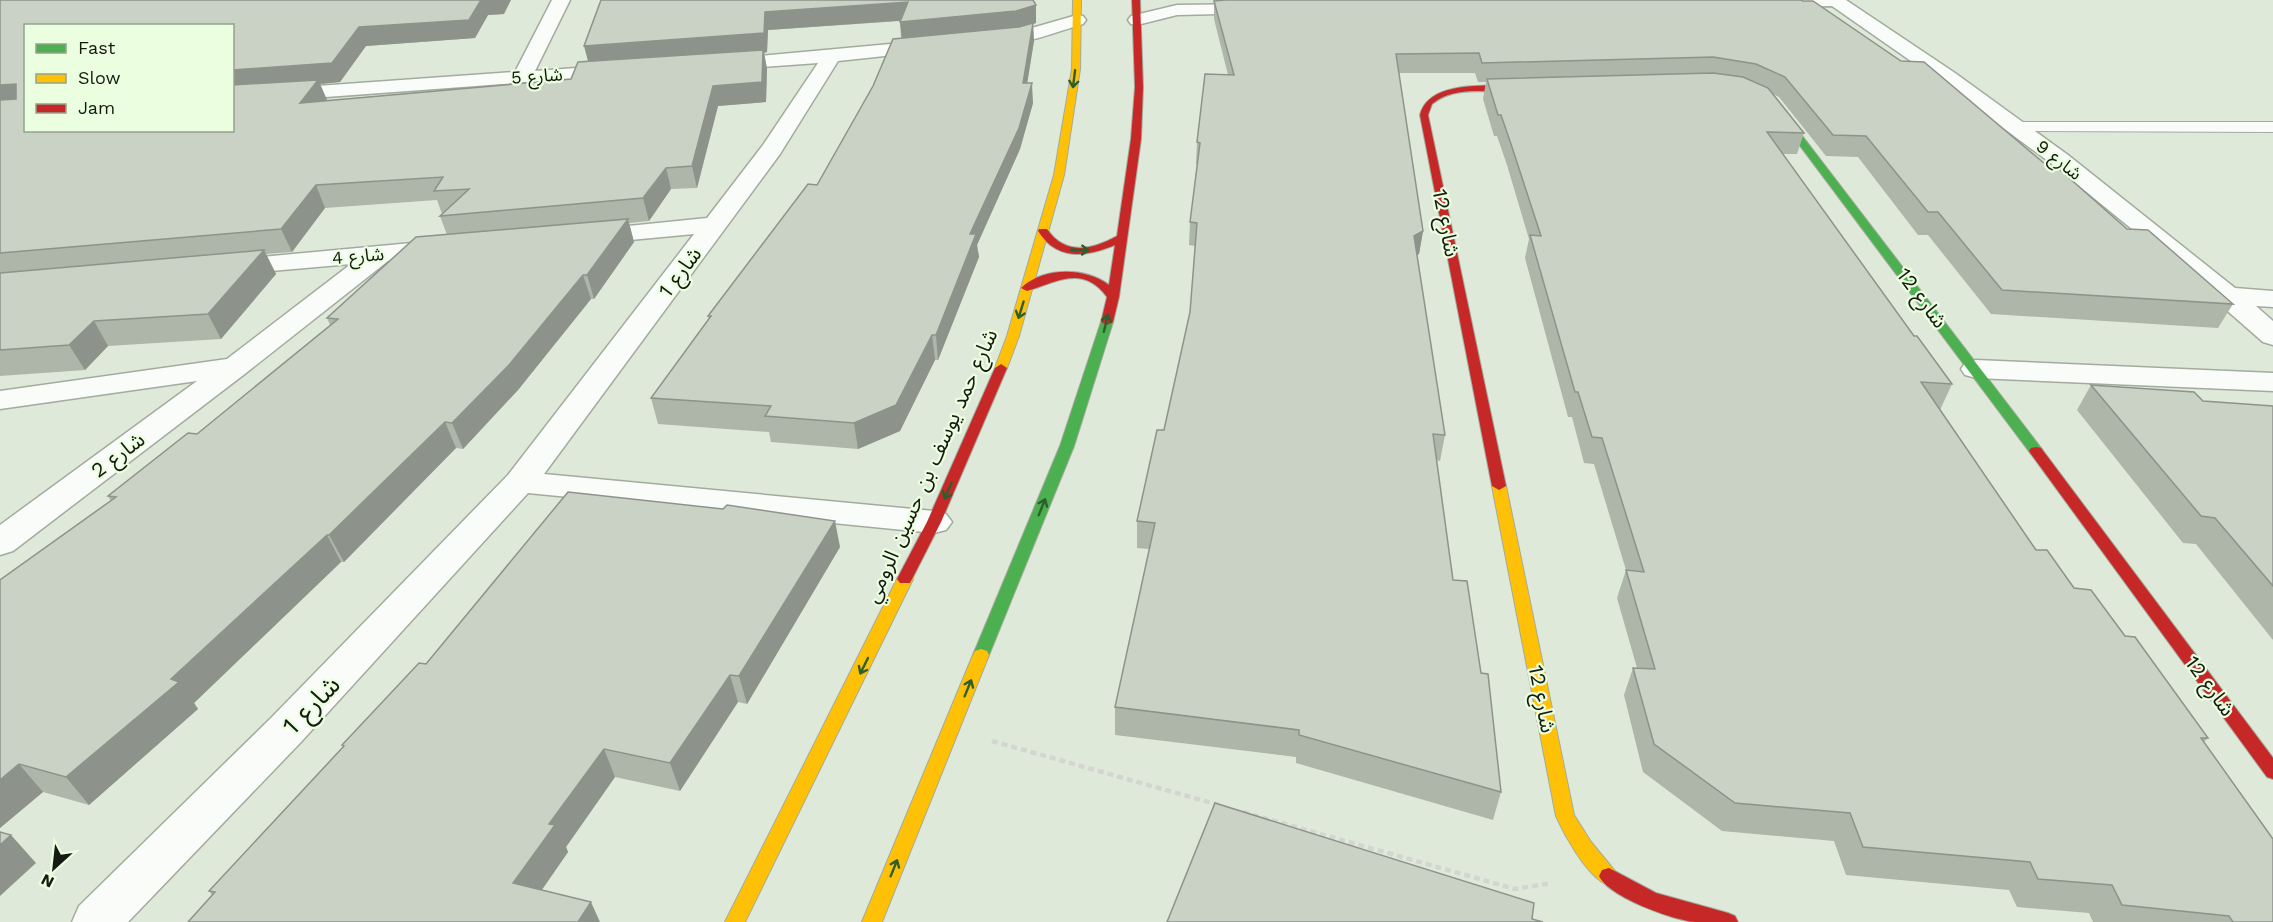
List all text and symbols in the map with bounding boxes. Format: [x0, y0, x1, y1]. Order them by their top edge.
legend [24, 24, 234, 132]
text: Fast [78, 37, 116, 58]
street label: شارع 5 [510, 63, 564, 92]
text: Slow [78, 67, 121, 88]
one-way arrow [1068, 69, 1079, 89]
text: Jam [78, 97, 115, 118]
street label: شارع 9 [2030, 135, 2086, 187]
street label: شارع 12 [1425, 187, 1465, 259]
street label: شارع 1 [653, 242, 709, 304]
street label: شارع 4 [331, 243, 385, 272]
one-way arrow [1069, 244, 1089, 256]
street label: شارع 12 [1889, 263, 1953, 334]
one-way arrow [1015, 300, 1026, 319]
one-way arrow [1101, 314, 1113, 333]
street label: شارع حمد يوسف بن حسين الرومي [859, 325, 1006, 608]
street label: شارع 2 [86, 426, 151, 485]
one-way arrow [942, 481, 953, 499]
one-way arrow [1037, 498, 1048, 517]
street label: شارع 12 [2178, 651, 2241, 723]
one-way arrow [857, 657, 869, 675]
street label: شارع 12 [1521, 663, 1561, 735]
street label: شارع 1 [276, 670, 349, 743]
one-way arrow [963, 679, 974, 697]
north arrow [24, 838, 84, 898]
one-way arrow [889, 859, 900, 878]
text: N [38, 870, 57, 892]

